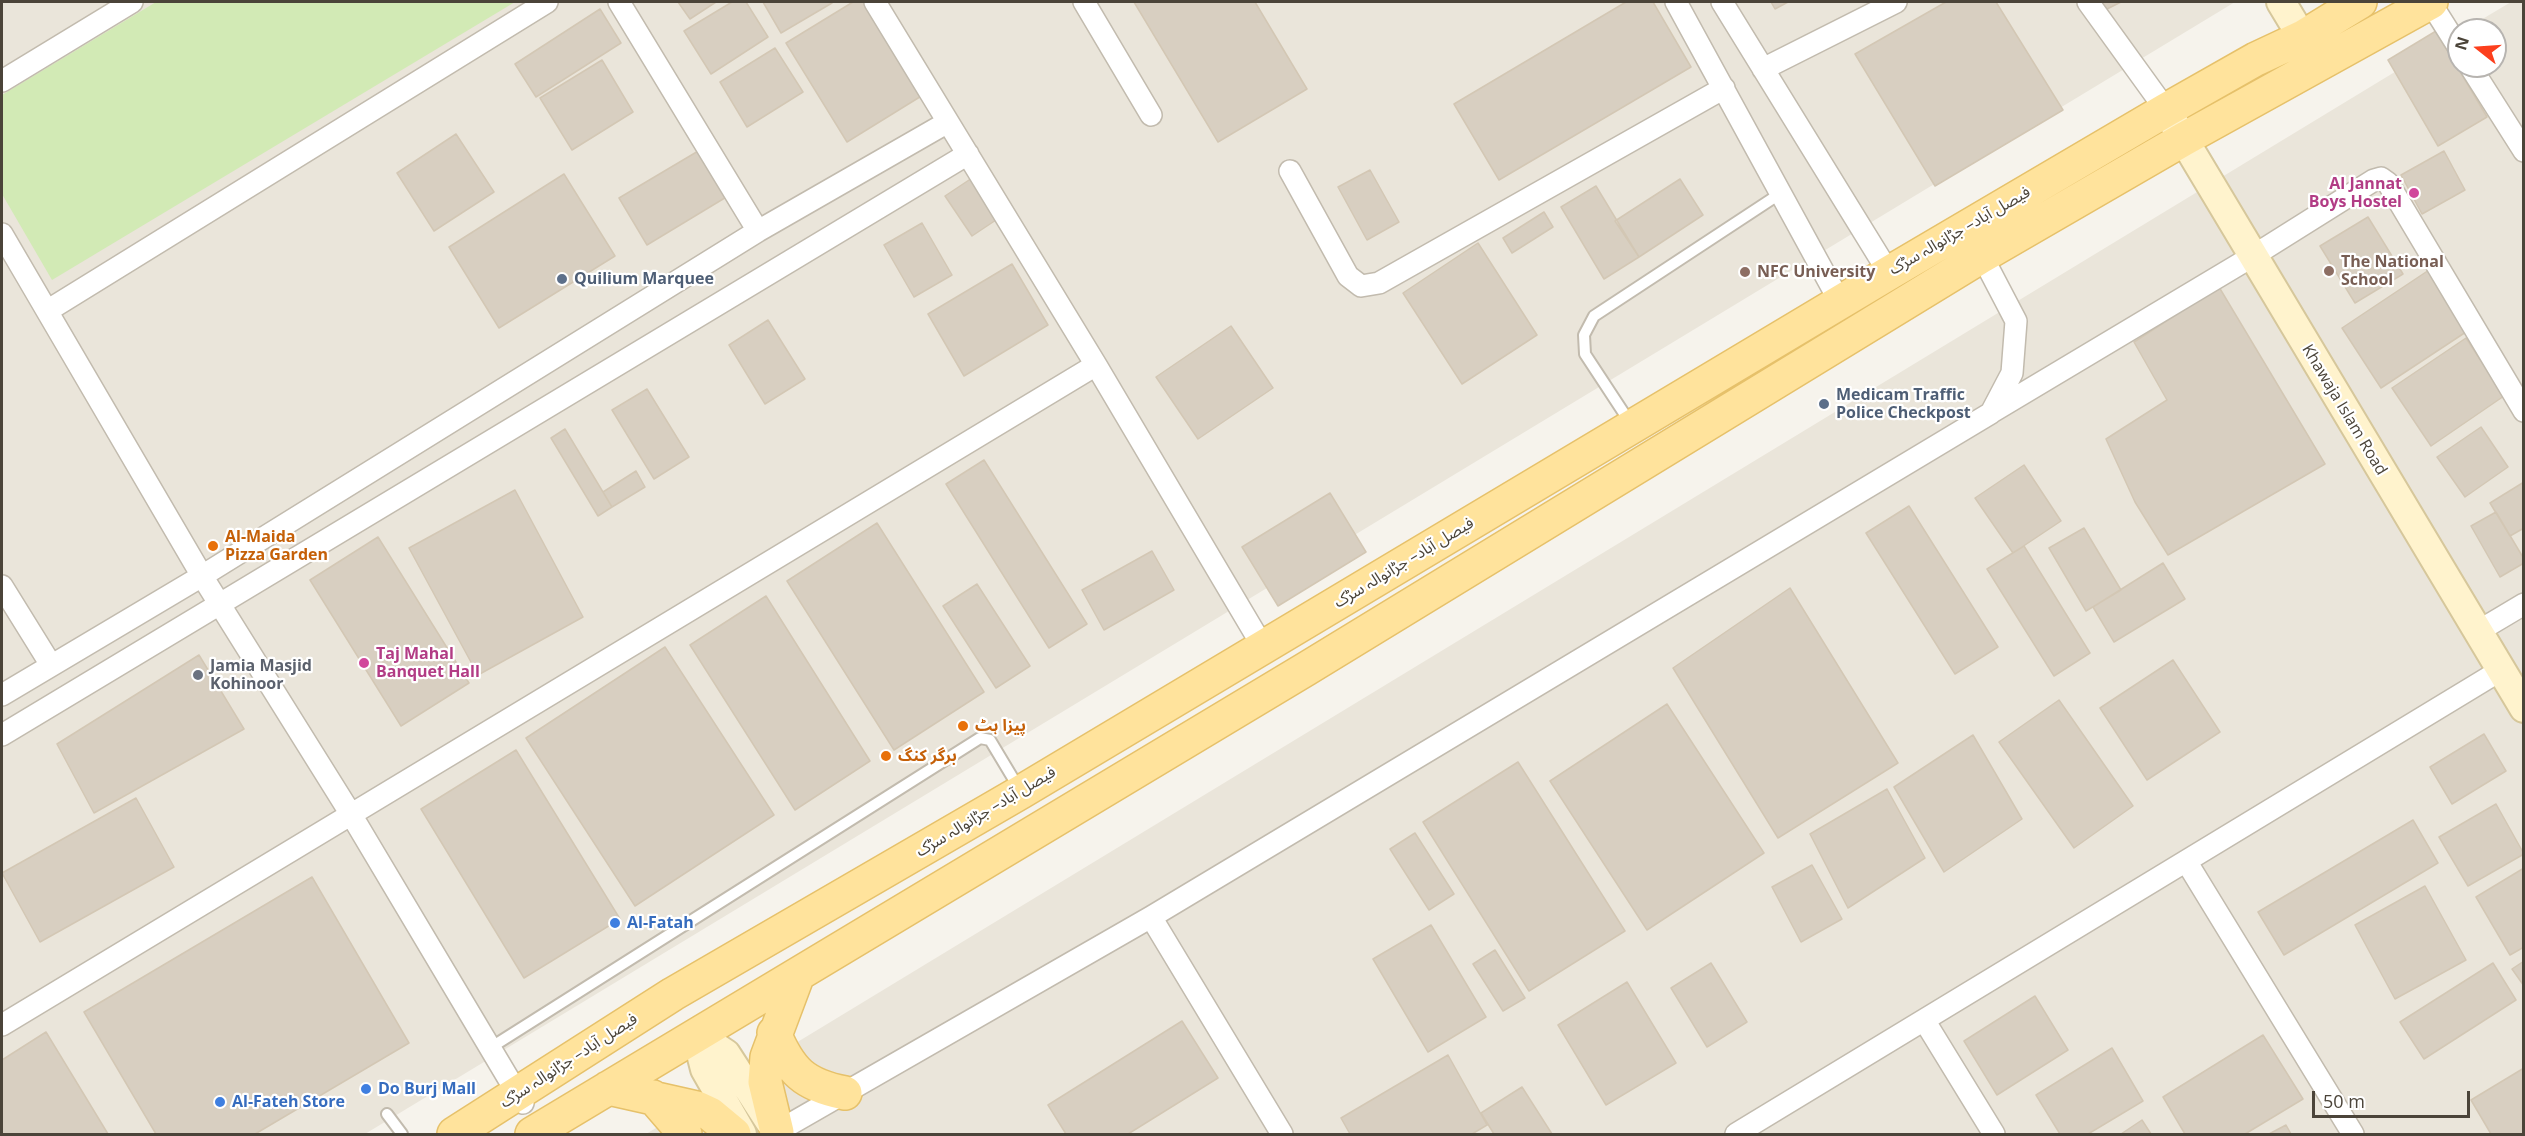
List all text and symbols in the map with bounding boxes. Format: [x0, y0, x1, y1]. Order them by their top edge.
north arrow [2447, 18, 2507, 78]
text: N [2449, 34, 2474, 53]
place label: Al Jannat Boys Hostel [2309, 174, 2402, 212]
street label: فیصل آباد– جڑانوالہ سڑک [1886, 183, 2034, 279]
marker: Al Jannat Boys Hostel [2407, 186, 2421, 200]
place label: The National School [2341, 252, 2444, 290]
place label: NFC University [1757, 262, 1875, 282]
marker: The National School [2322, 264, 2336, 278]
marker: NFC University [1738, 265, 1752, 279]
place label: Quilium Marquee [574, 269, 714, 289]
marker: Quilium Marquee [555, 272, 569, 286]
street label: Khawaja Islam Road [2297, 341, 2391, 479]
place label: Medicam Traffic Police Checkpost [1836, 385, 1971, 423]
marker: Medicam Traffic Police Checkpost [1817, 397, 1831, 411]
street label: فیصل آباد– جڑانوالہ سڑک [1331, 514, 1477, 612]
place label: Al-Maida Pizza Garden [225, 527, 328, 565]
marker: Al-Maida Pizza Garden [206, 539, 220, 553]
place label: Taj Mahal Banquet Hall [376, 644, 480, 682]
place label: Jamia Masjid Kohinoor [210, 656, 312, 694]
marker: Taj Mahal Banquet Hall [357, 656, 371, 670]
marker: Jamia Masjid Kohinoor [191, 668, 205, 682]
place label: پیزا ہٹ [975, 716, 1026, 736]
marker: پیزا ہٹ [956, 719, 970, 733]
place label: برگر کنگ [898, 746, 957, 766]
marker: برگر کنگ [879, 749, 893, 763]
street label: فیصل آباد– جڑانوالہ سڑک [913, 763, 1059, 861]
place label: Al-Fatah [627, 913, 694, 933]
marker: Al-Fatah [608, 916, 622, 930]
street label: فیصل آباد– جڑانوالہ سڑک [497, 1009, 641, 1113]
place label: Do Burj Mall [378, 1079, 476, 1099]
scale bar [2315, 1079, 2472, 1117]
marker: Do Burj Mall [359, 1082, 373, 1096]
text: 50 m [2323, 1089, 2365, 1113]
place label: Al-Fateh Store [232, 1092, 345, 1112]
marker: Al-Fateh Store [213, 1095, 227, 1109]

